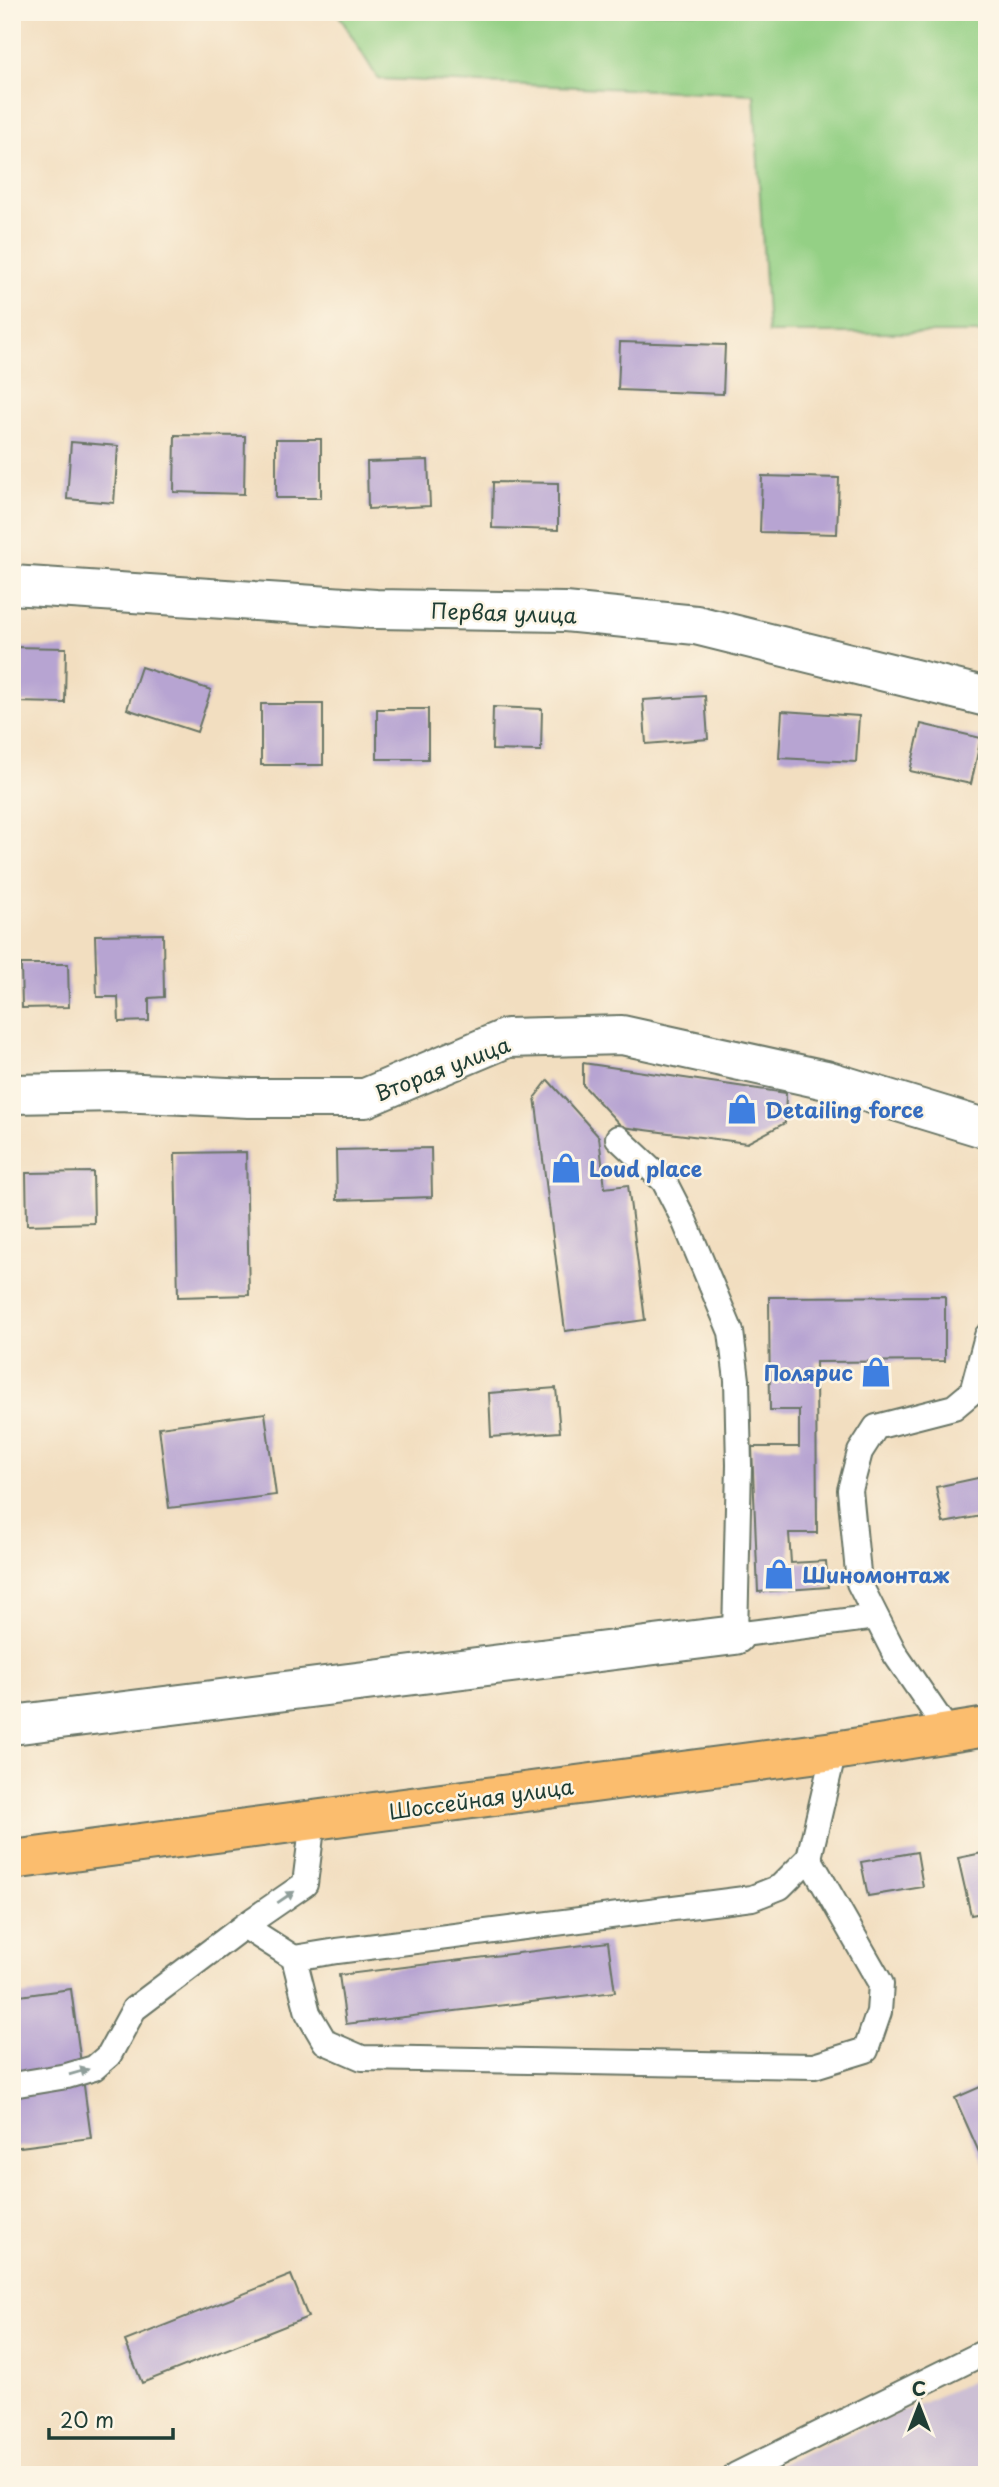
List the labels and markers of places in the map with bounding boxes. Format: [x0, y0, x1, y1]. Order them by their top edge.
shop icon: Detailing force [725, 1092, 759, 1126]
place label: Detailing force [765, 1093, 924, 1125]
shop icon: Loud place [549, 1151, 583, 1185]
place label: Loud place [589, 1152, 702, 1184]
shop icon: Полярис [859, 1355, 893, 1389]
place label: Полярис [764, 1356, 853, 1388]
shop icon: Шиномонтаж [762, 1557, 796, 1591]
place label: Шиномонтаж [802, 1558, 950, 1590]

